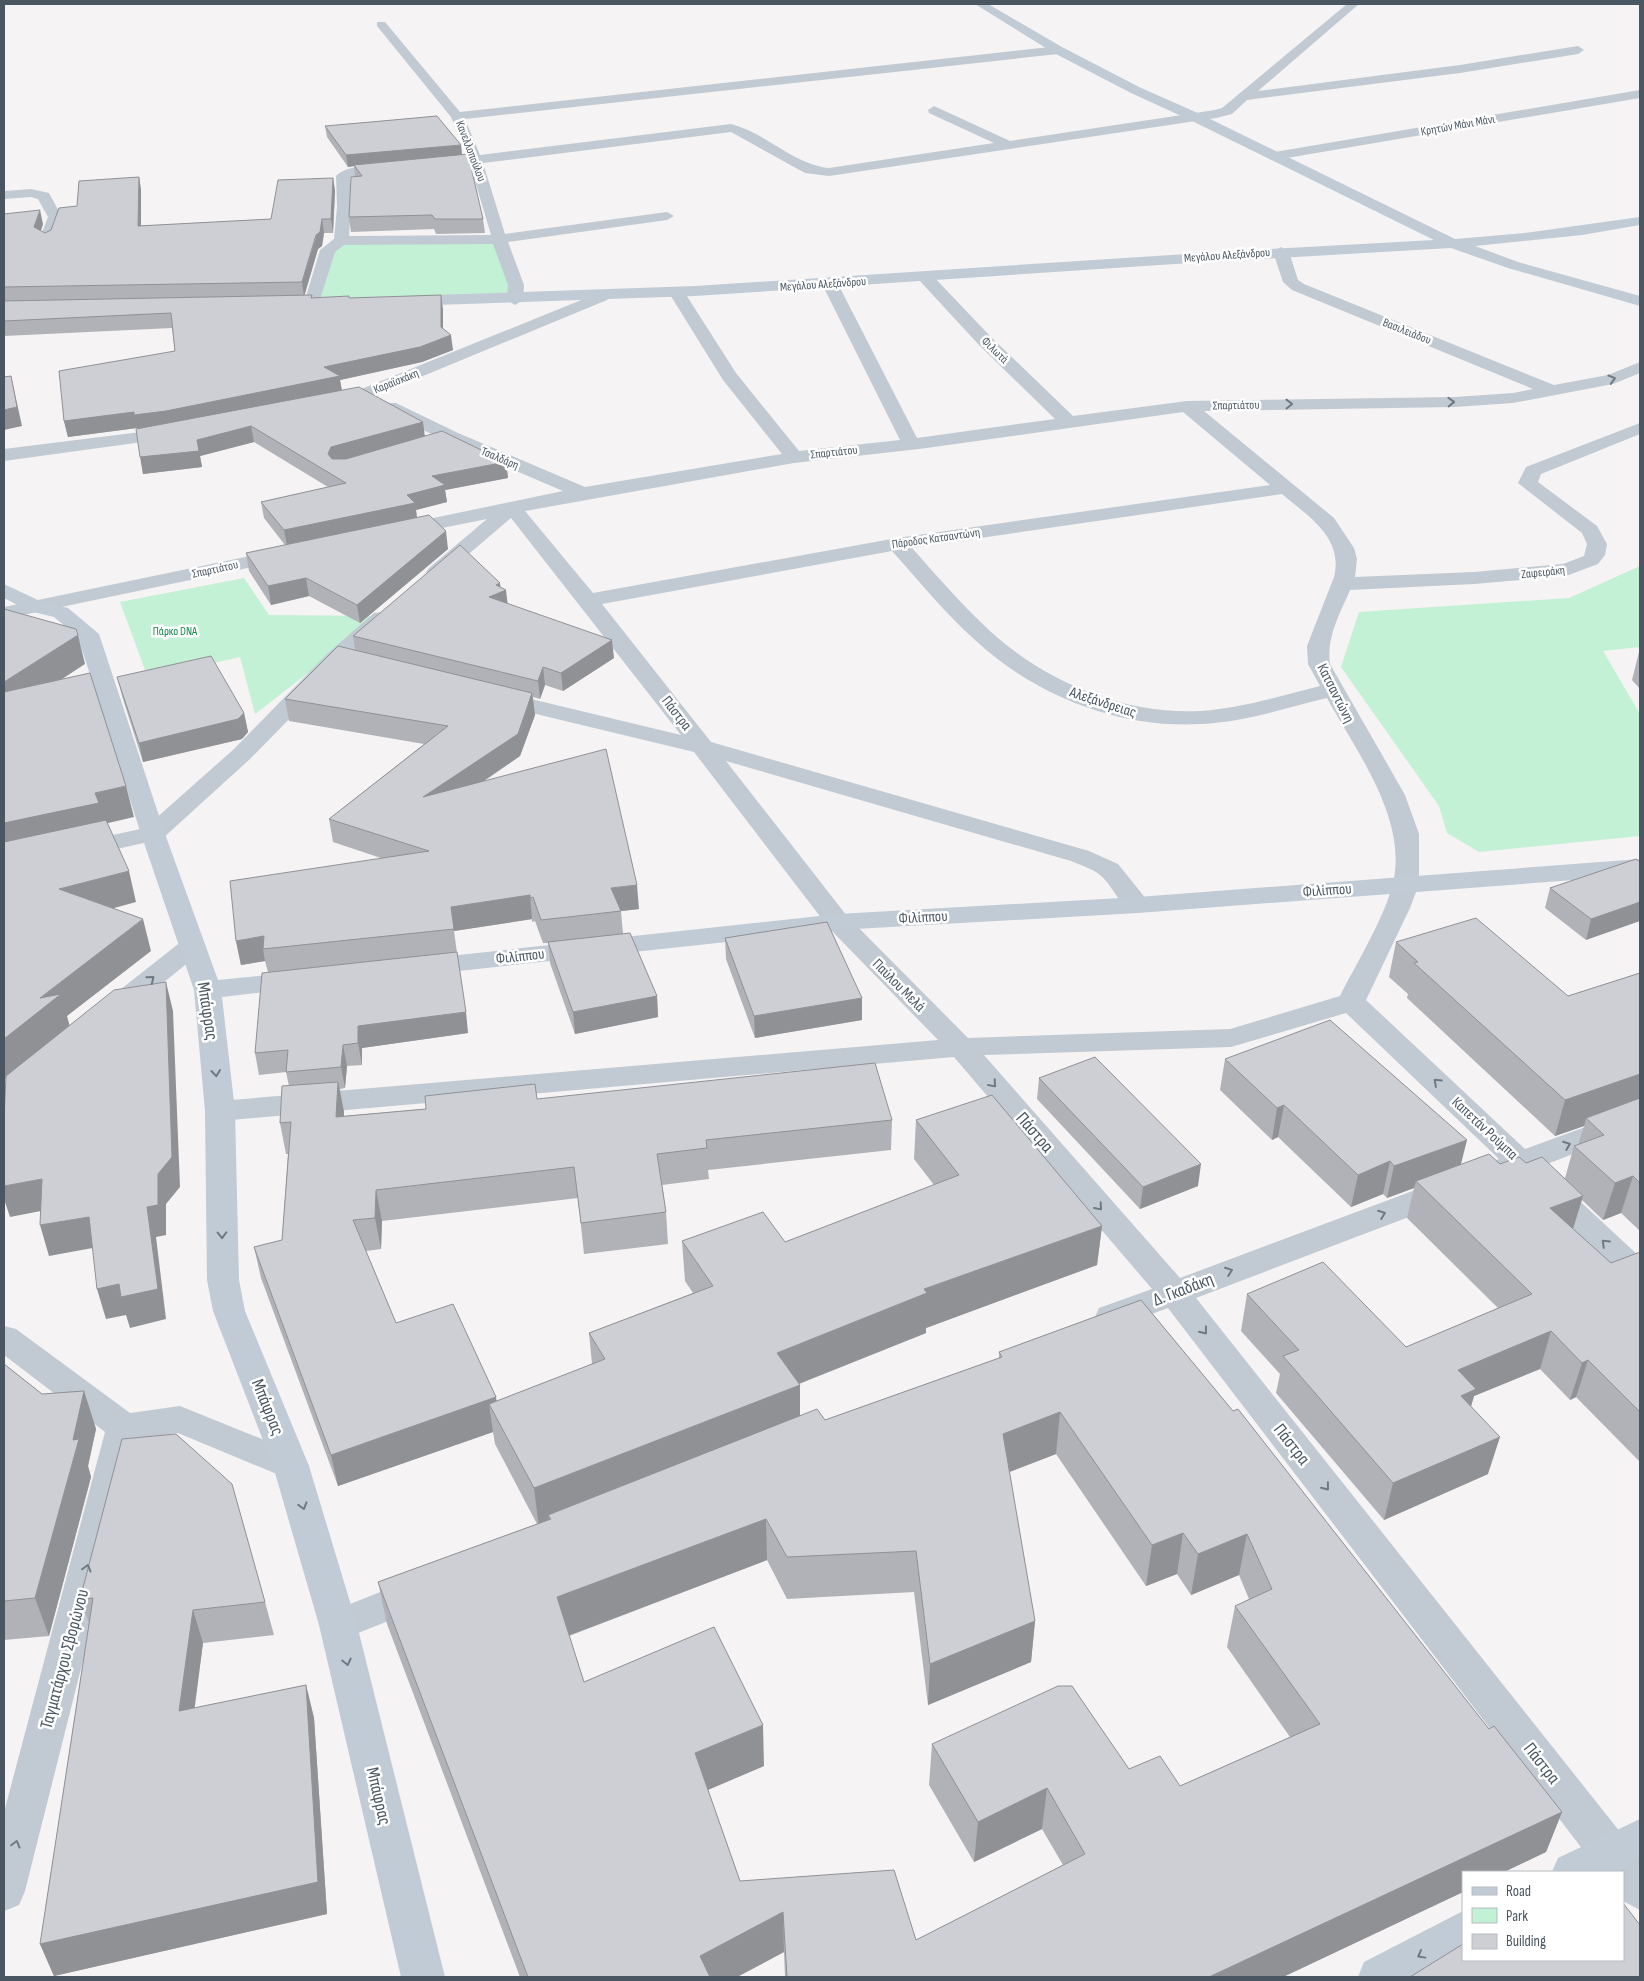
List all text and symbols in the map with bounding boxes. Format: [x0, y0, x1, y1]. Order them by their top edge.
street label: Κρητών Μάνι Μάνι [1420, 112, 1497, 139]
street label: Κανελλοπούλου [452, 119, 489, 184]
street label: Μεγάλου Αλεξάνδρου [1183, 245, 1271, 266]
street label: Μεγάλου Αλεξάνδρου [779, 274, 867, 295]
street label: Βασιλειάδου [1380, 315, 1433, 348]
street label: Φιλωτά [978, 334, 1011, 367]
street label: Καραϊσκάκη [371, 366, 421, 397]
one-way arrow [1607, 374, 1616, 385]
one-way arrow [1448, 397, 1455, 407]
street label: Σπαρτιάτου [1212, 398, 1260, 413]
one-way arrow [1285, 399, 1293, 409]
street label: Σπαρτιάτου [810, 443, 858, 462]
street label: Τσαλδάρη [479, 444, 521, 473]
street label: Πάροδος Κατσαντώνη [891, 525, 981, 552]
street label: Σπαρτιάτου [191, 557, 240, 582]
street label: Ζαφειράκη [1520, 563, 1566, 582]
park label: Πάρκο DNA [153, 624, 198, 639]
street label: Κατσαντώνη [1313, 660, 1359, 726]
street label: Αλεξάνδρειας [1066, 682, 1139, 722]
street label: Πάστρα [657, 692, 696, 735]
street label: Φιλίππου [1302, 879, 1352, 902]
street label: Φιλίππου [898, 907, 948, 928]
street label: Φιλίππου [495, 944, 545, 969]
street label: Παύλου Μελά [868, 955, 930, 1016]
one-way arrow [145, 976, 154, 984]
street label: Μπάφρας [193, 980, 222, 1042]
one-way arrow [210, 1069, 221, 1077]
one-way arrow [987, 1078, 996, 1087]
one-way arrow [1433, 1079, 1442, 1088]
street label: Καπετάν Ρούμπα [1448, 1093, 1522, 1164]
street label: Πάστρα [1011, 1108, 1058, 1157]
one-way arrow [1562, 1141, 1570, 1151]
one-way arrow [1094, 1201, 1103, 1210]
one-way arrow [1377, 1210, 1385, 1220]
one-way arrow [217, 1232, 227, 1239]
one-way arrow [1602, 1239, 1611, 1248]
one-way arrow [1225, 1267, 1233, 1277]
street label: Δ. Γκαδάκη [1150, 1268, 1216, 1311]
one-way arrow [1198, 1325, 1207, 1335]
street label: Μπάφρας [247, 1376, 288, 1438]
street label: Πάστρα [1269, 1420, 1314, 1469]
one-way arrow [1320, 1481, 1328, 1490]
one-way arrow [298, 1501, 308, 1509]
one-way arrow [82, 1564, 92, 1572]
street label: Ταγματάρχου Σβορώνου [36, 1587, 93, 1731]
one-way arrow [341, 1658, 352, 1667]
street label: Πάστρα [1519, 1739, 1564, 1788]
street label: Μπάφρας [362, 1765, 395, 1827]
one-way arrow [10, 1839, 21, 1848]
legend [1462, 1871, 1624, 1961]
text: Road [1506, 1882, 1531, 1901]
text: Park [1506, 1907, 1528, 1926]
text: Building [1506, 1932, 1546, 1951]
one-way arrow [1418, 1949, 1427, 1959]

